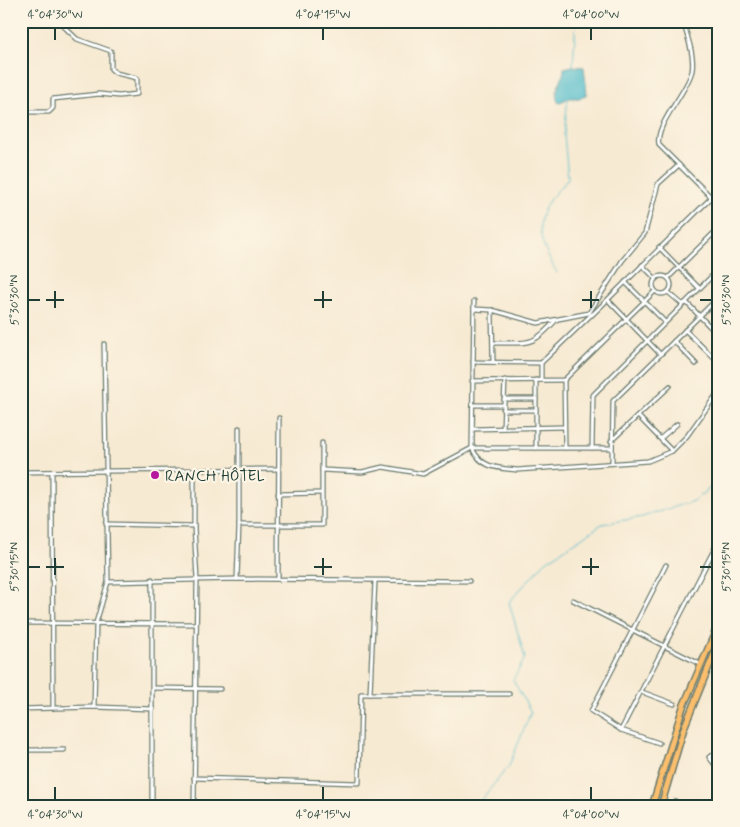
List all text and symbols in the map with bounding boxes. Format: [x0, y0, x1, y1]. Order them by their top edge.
text: 4°04'30"W [27, 7, 83, 23]
text: 4°04'15"W [296, 7, 350, 23]
text: 4°04'00"W [563, 7, 619, 23]
text: 5°30'30"N [7, 275, 23, 325]
text: 5°30'30"N [719, 275, 735, 325]
place label: RANCH HÔTEL [165, 466, 265, 487]
marker: RANCH HÔTEL [149, 469, 161, 481]
text: 5°30'15"N [7, 542, 23, 592]
text: 5°30'15"N [719, 542, 735, 592]
text: 4°04'30"W [27, 807, 83, 823]
text: 4°04'15"W [296, 807, 350, 823]
text: 4°04'00"W [563, 807, 619, 823]

